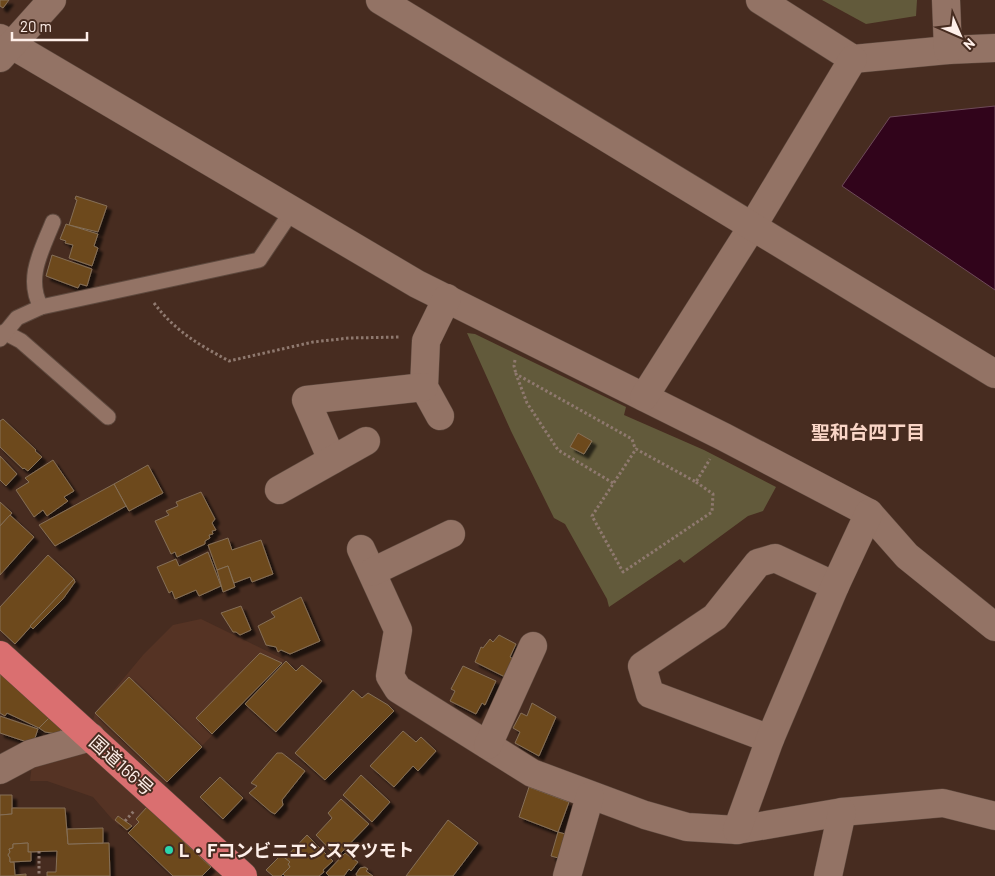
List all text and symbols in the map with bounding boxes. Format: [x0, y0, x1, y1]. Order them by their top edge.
scale bar [12, 10, 88, 42]
north arrow [935, 10, 985, 60]
text: 20 m [20, 17, 52, 35]
text: N [960, 35, 979, 54]
district label: 聖和台四丁目 [811, 420, 925, 443]
street label: 国道166号 [85, 730, 159, 800]
place label: L・Fコンビニエンスマツモト [179, 839, 414, 861]
marker: L・Fコンビニエンスマツモト [163, 844, 175, 856]

